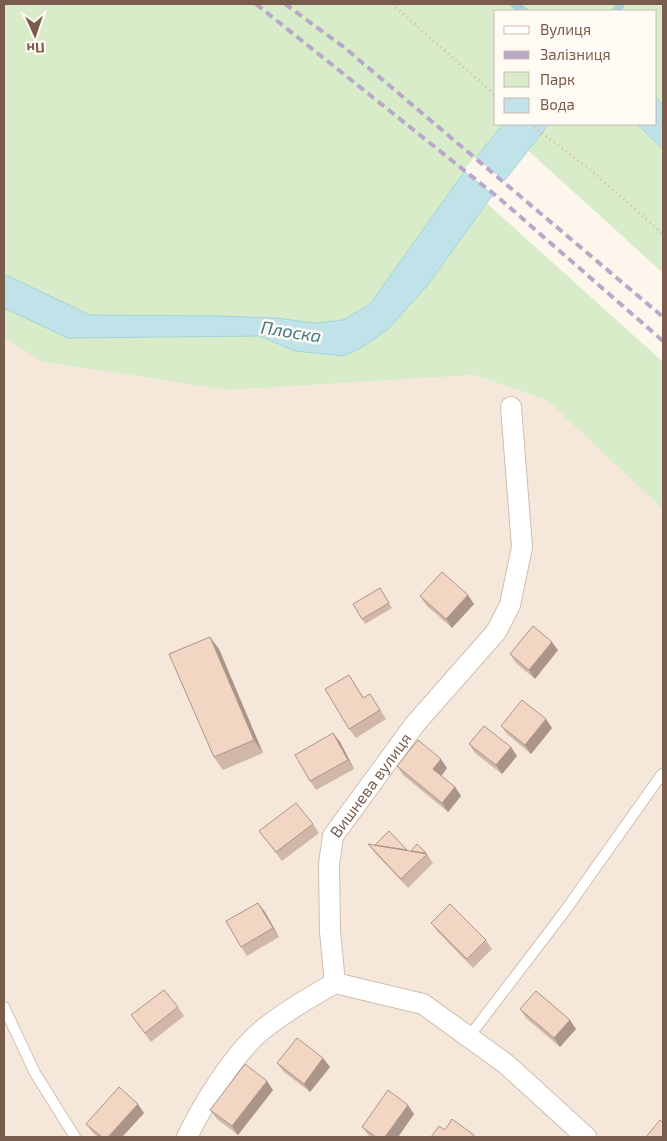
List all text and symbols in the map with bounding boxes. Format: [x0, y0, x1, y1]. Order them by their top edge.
north arrow [10, 10, 60, 60]
legend [494, 10, 657, 125]
text: Вулиця [540, 20, 591, 39]
text: Пн [26, 40, 45, 57]
text: Залізниця [540, 45, 611, 63]
text: Парк [540, 70, 575, 88]
text: Вода [540, 95, 575, 113]
water label: Плоска [259, 315, 323, 347]
street label: Вишнева вулиця [325, 729, 414, 841]

